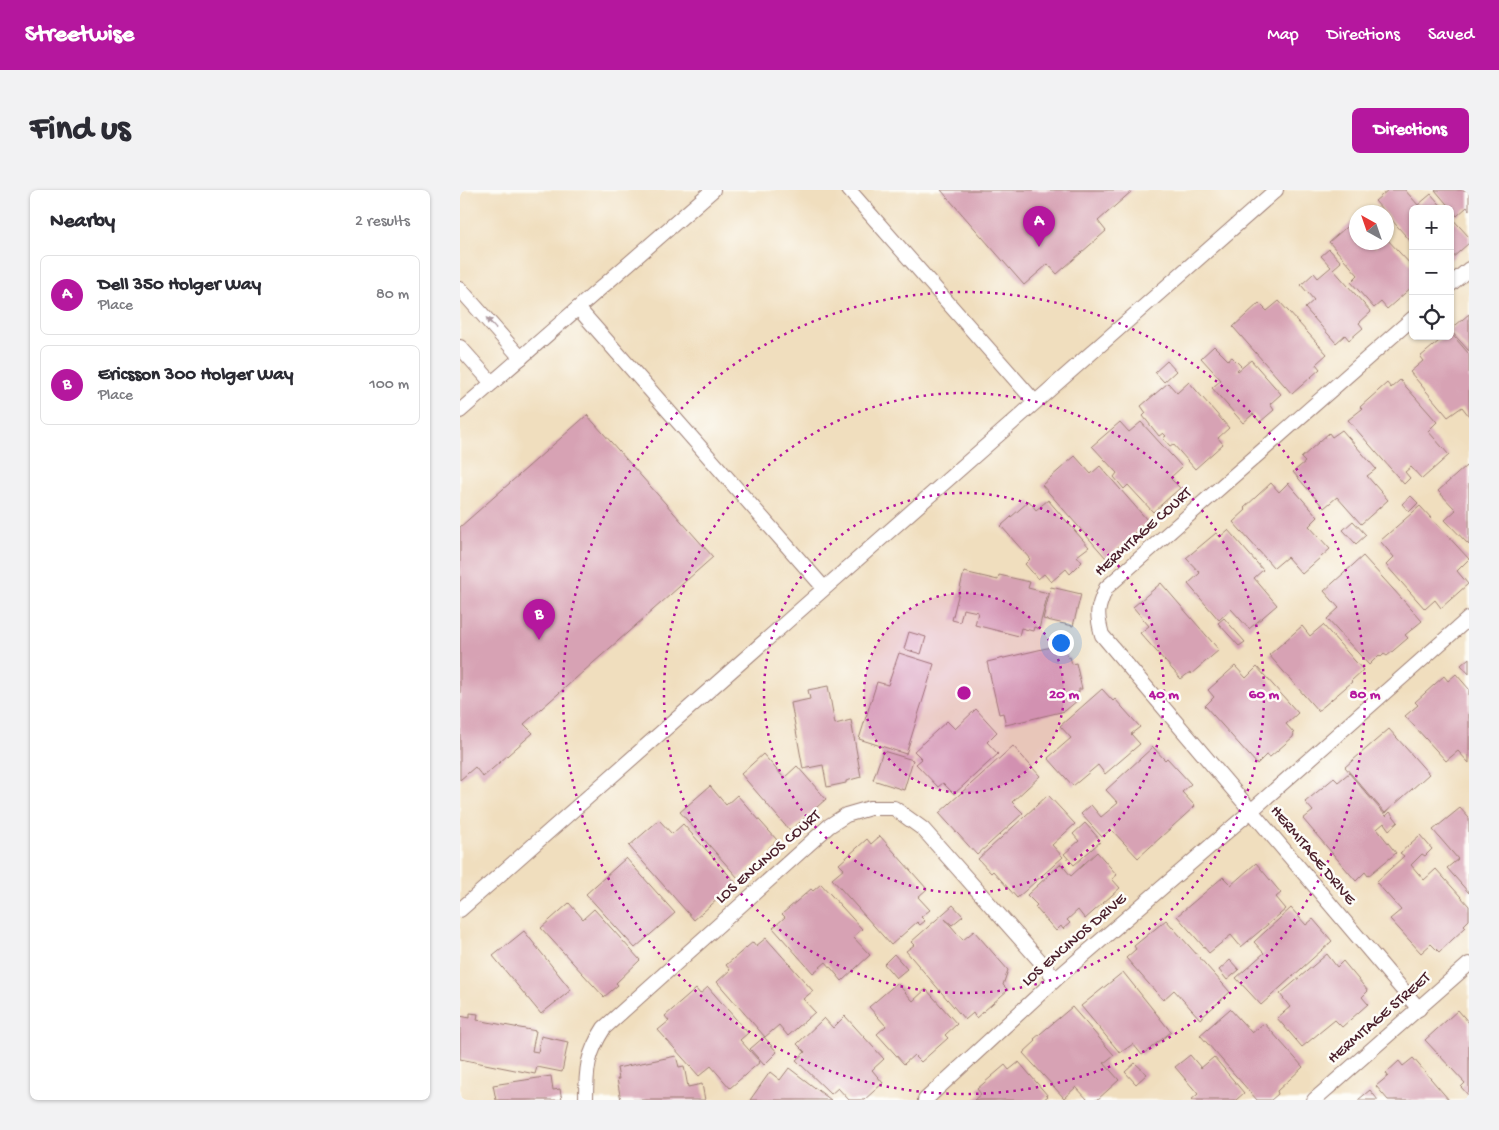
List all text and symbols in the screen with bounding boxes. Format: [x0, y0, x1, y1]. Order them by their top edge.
text: Streetwise [25, 21, 134, 50]
text: Map [1267, 25, 1299, 46]
text: Directions [1327, 25, 1400, 46]
text: Saved [1428, 25, 1474, 46]
button: Directions [1352, 108, 1469, 153]
text: Find us [30, 110, 130, 151]
north arrow [1349, 205, 1394, 250]
map controls [1409, 205, 1454, 340]
button: + [1409, 205, 1454, 250]
pin: A [1023, 206, 1055, 247]
text: Nearby [50, 210, 115, 235]
text: 2 results [355, 213, 410, 232]
button: − [1409, 250, 1454, 295]
text: Dell 350 Holger Way [98, 274, 261, 297]
text: A [62, 286, 72, 305]
text: 80 m [376, 286, 409, 305]
button: locate [1409, 295, 1454, 340]
text: Place [98, 297, 133, 316]
one-way arrow [485, 318, 497, 330]
text: Ericsson 300 Holger Way [98, 364, 293, 387]
text: B [63, 376, 71, 395]
text: 100 m [369, 376, 409, 395]
text: Place [98, 387, 133, 406]
street label: HERMITAGE COURT [1092, 484, 1197, 582]
pin: B [523, 599, 555, 640]
your location [1048, 630, 1074, 656]
centre of rings [955, 684, 973, 702]
text: 20 m [1049, 686, 1079, 704]
text: 40 m [1148, 686, 1179, 704]
text: 60 m [1249, 686, 1280, 704]
text: 80 m [1350, 686, 1381, 704]
street label: HERMITAGE DRIVE [1265, 803, 1360, 910]
street label: LOS ENCINOS COURT [713, 807, 826, 909]
street label: LOS ENCINOS DRIVE [1019, 890, 1132, 992]
street label: HERMITAGE STREET [1325, 969, 1436, 1069]

